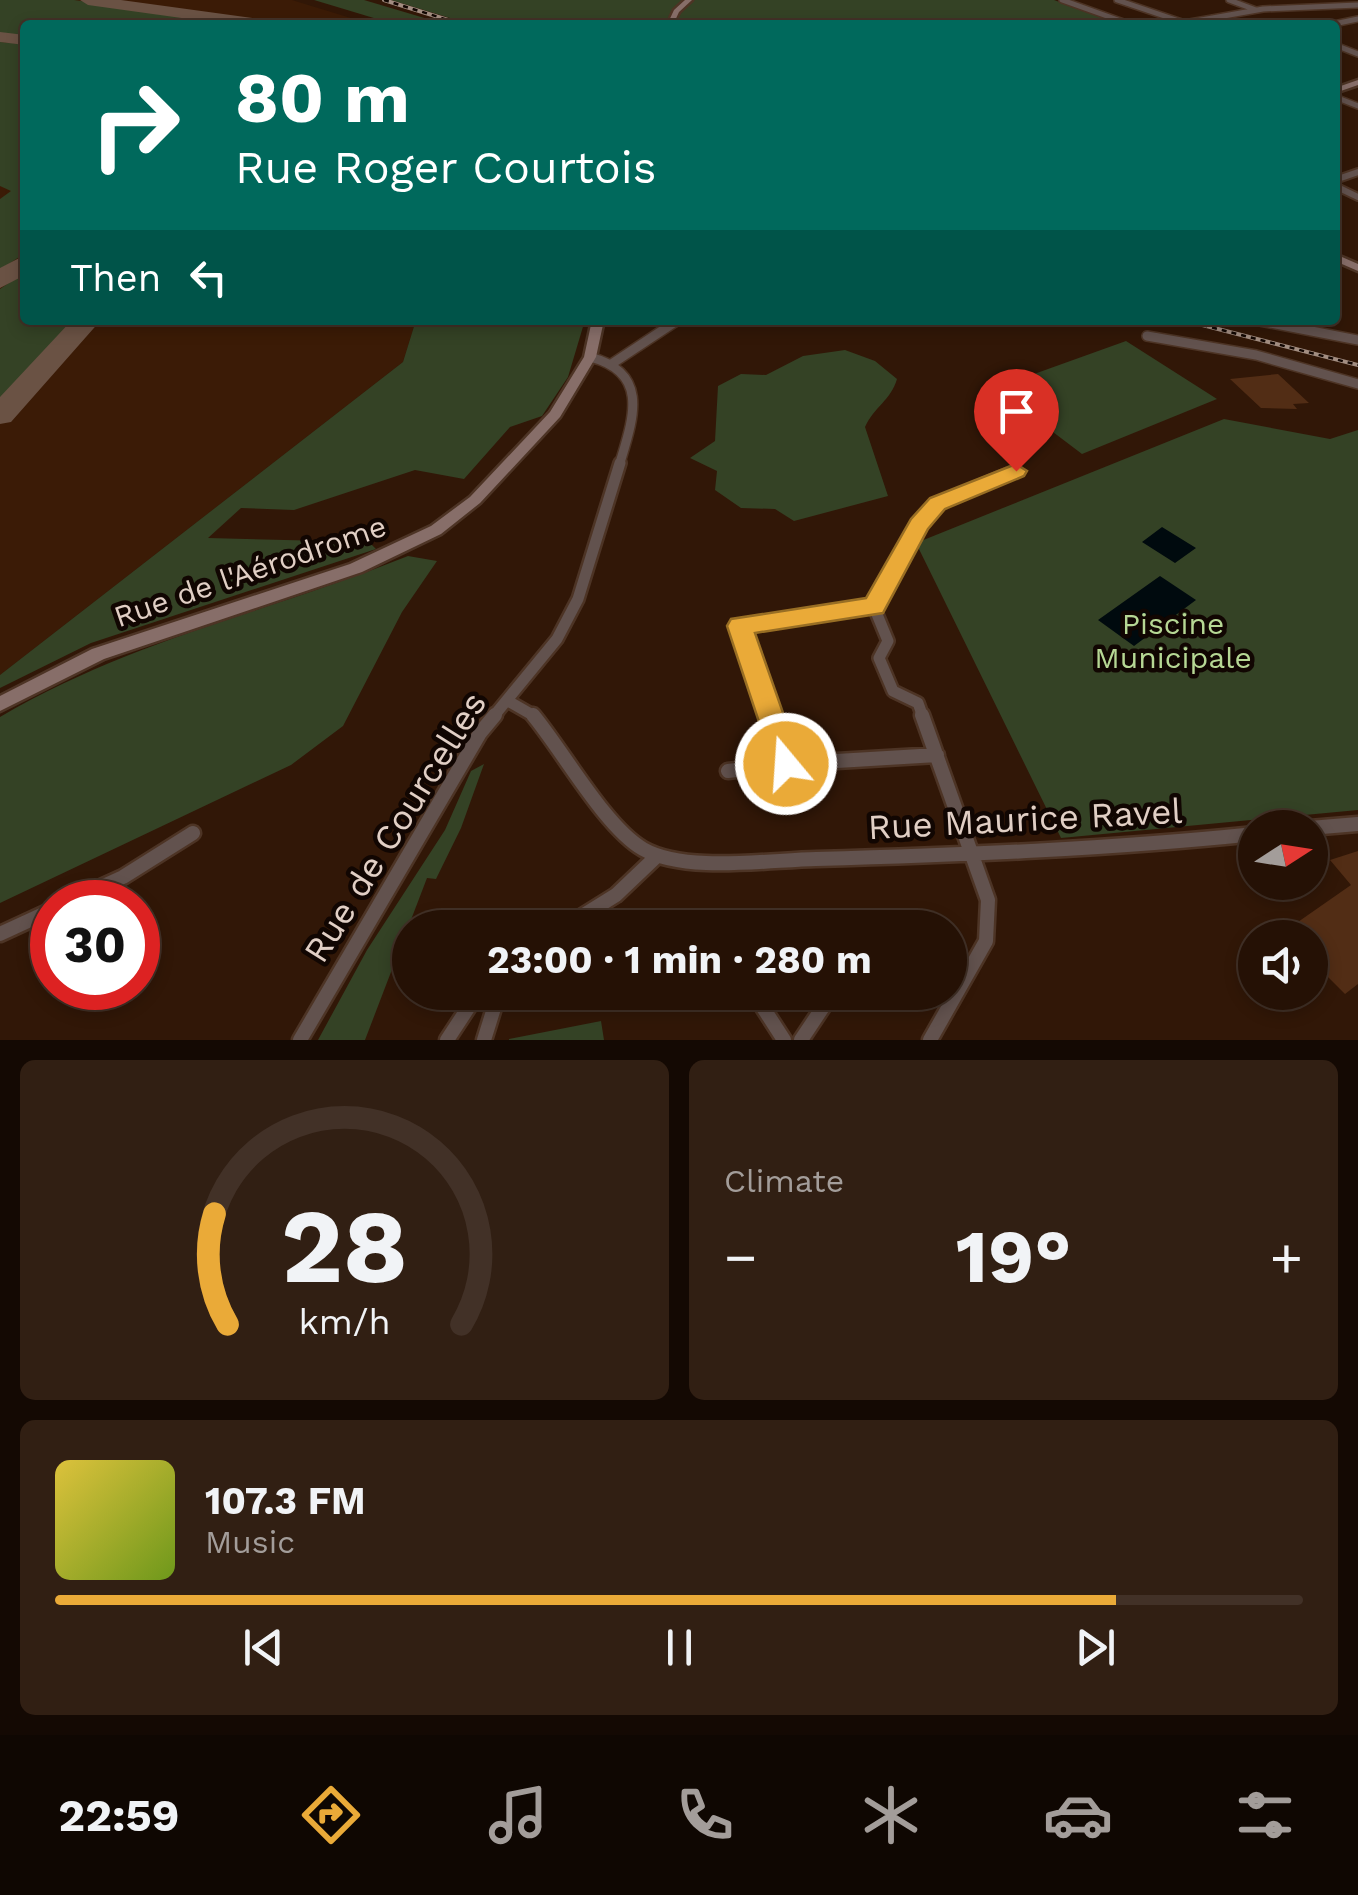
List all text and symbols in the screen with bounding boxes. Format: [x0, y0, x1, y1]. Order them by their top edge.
text: 80 m [235, 57, 410, 139]
icon: right [70, 60, 200, 190]
text: Rue Roger Courtois [235, 141, 656, 194]
icon: left [181, 250, 236, 305]
text: Then [70, 256, 161, 300]
pin [974, 369, 1059, 472]
icon: arrive [989, 384, 1044, 439]
street label: Rue de l'Aérodrome [109, 508, 391, 634]
park label: Piscine Municipale [1094, 606, 1252, 675]
street label: Rue de Courcelles [295, 684, 495, 970]
position arrow [734, 712, 838, 816]
street label: Rue Maurice Ravel [867, 790, 1183, 848]
north arrow [1238, 810, 1328, 900]
map controls [1238, 810, 1328, 1010]
speed limit sign: 30 [30, 880, 160, 1010]
button: sound [1238, 920, 1328, 1010]
text: 23:00 · 1 min · 280 m [487, 938, 872, 982]
text: Climate [724, 1162, 844, 1200]
text: 28 [281, 1185, 408, 1307]
text: 19° [956, 1212, 1071, 1300]
text: − [724, 1225, 757, 1289]
text: + [1270, 1225, 1303, 1289]
text: km/h [298, 1301, 391, 1343]
text: 107.3 FM [205, 1479, 366, 1523]
text: Music [205, 1523, 295, 1561]
icon: previous [236, 1620, 291, 1675]
icon: pause [652, 1620, 707, 1675]
icon: next [1068, 1620, 1123, 1675]
icon: directions [296, 1780, 366, 1850]
icon: music [483, 1780, 553, 1850]
icon: phone [670, 1780, 740, 1850]
icon: climate [856, 1780, 926, 1850]
icon: car [1043, 1780, 1113, 1850]
icon: filters [1230, 1780, 1300, 1850]
text: 22:59 [58, 1789, 180, 1842]

